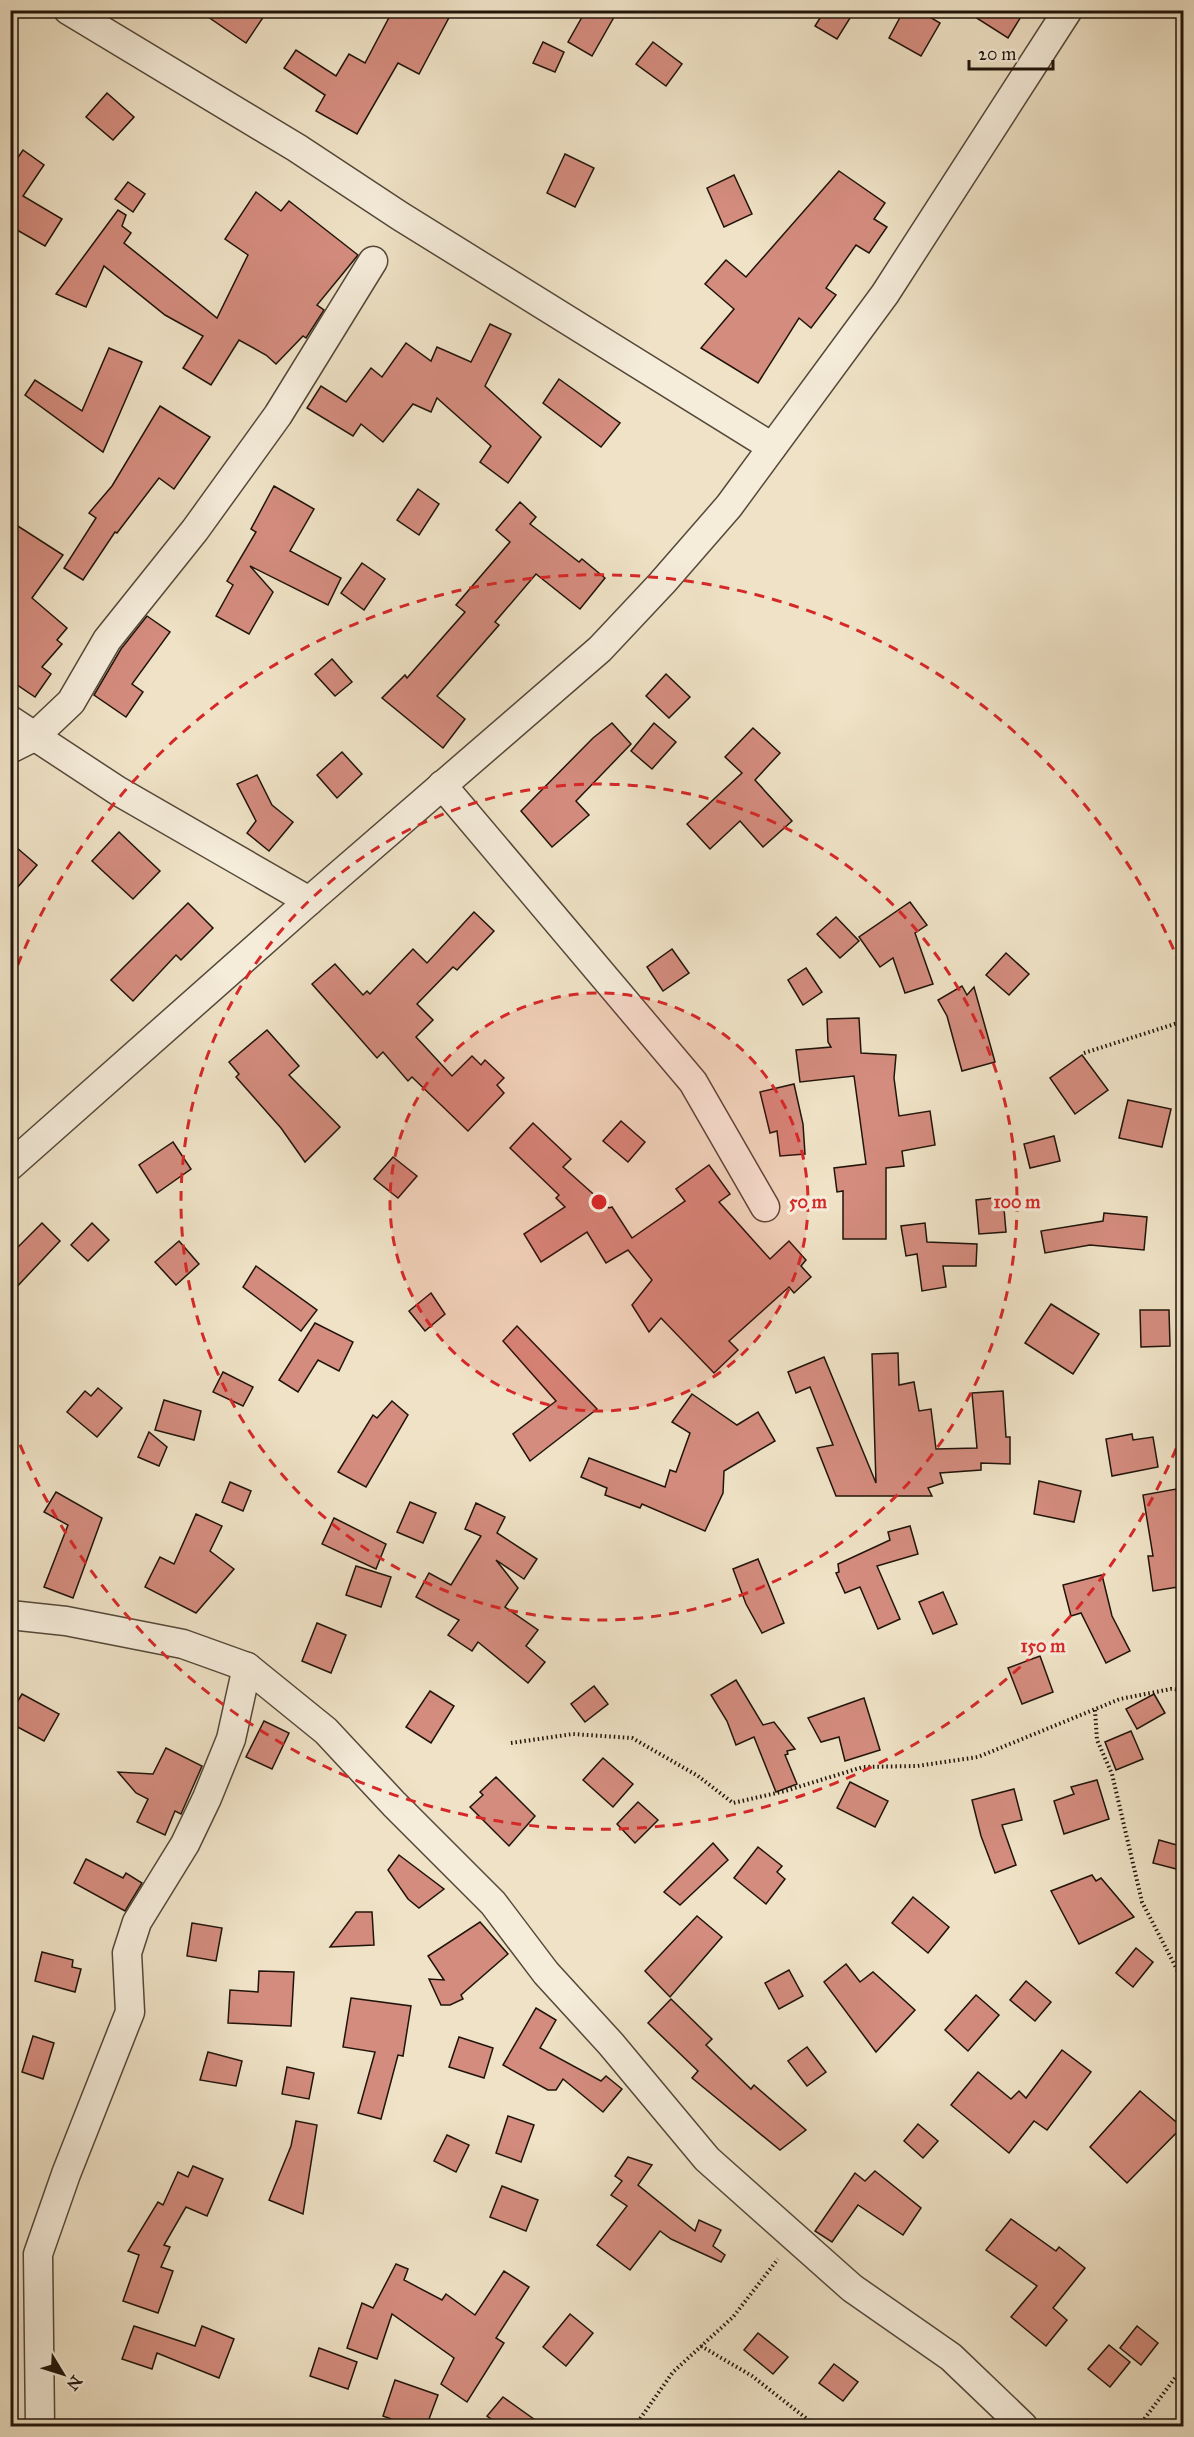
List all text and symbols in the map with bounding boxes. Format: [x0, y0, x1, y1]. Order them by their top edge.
scale bar [969, 33, 1053, 71]
text: 20 m [978, 43, 1016, 65]
text: 50 m [789, 1191, 828, 1213]
text: 100 m [994, 1191, 1041, 1213]
centre of rings [589, 1192, 609, 1212]
text: 150 m [1021, 1635, 1066, 1657]
north arrow [33, 2344, 93, 2404]
text: N [63, 2372, 86, 2394]

